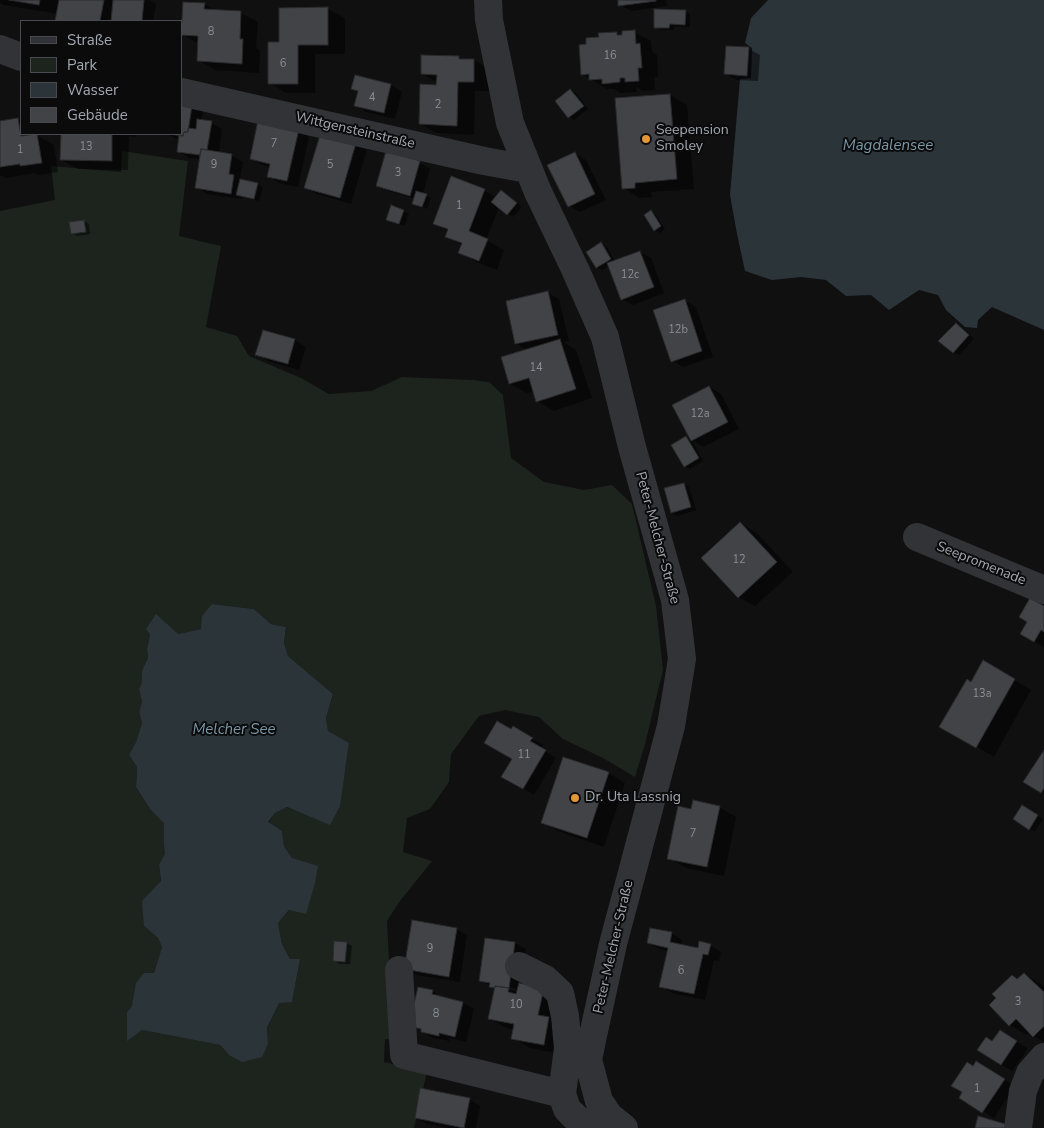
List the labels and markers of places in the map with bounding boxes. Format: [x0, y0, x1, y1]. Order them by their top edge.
place label: Seepension Smoley [656, 123, 729, 156]
marker: Seepension Smoley [640, 133, 652, 145]
place label: Dr. Uta Lassnig [585, 790, 681, 806]
marker: Dr. Uta Lassnig [569, 792, 581, 804]

